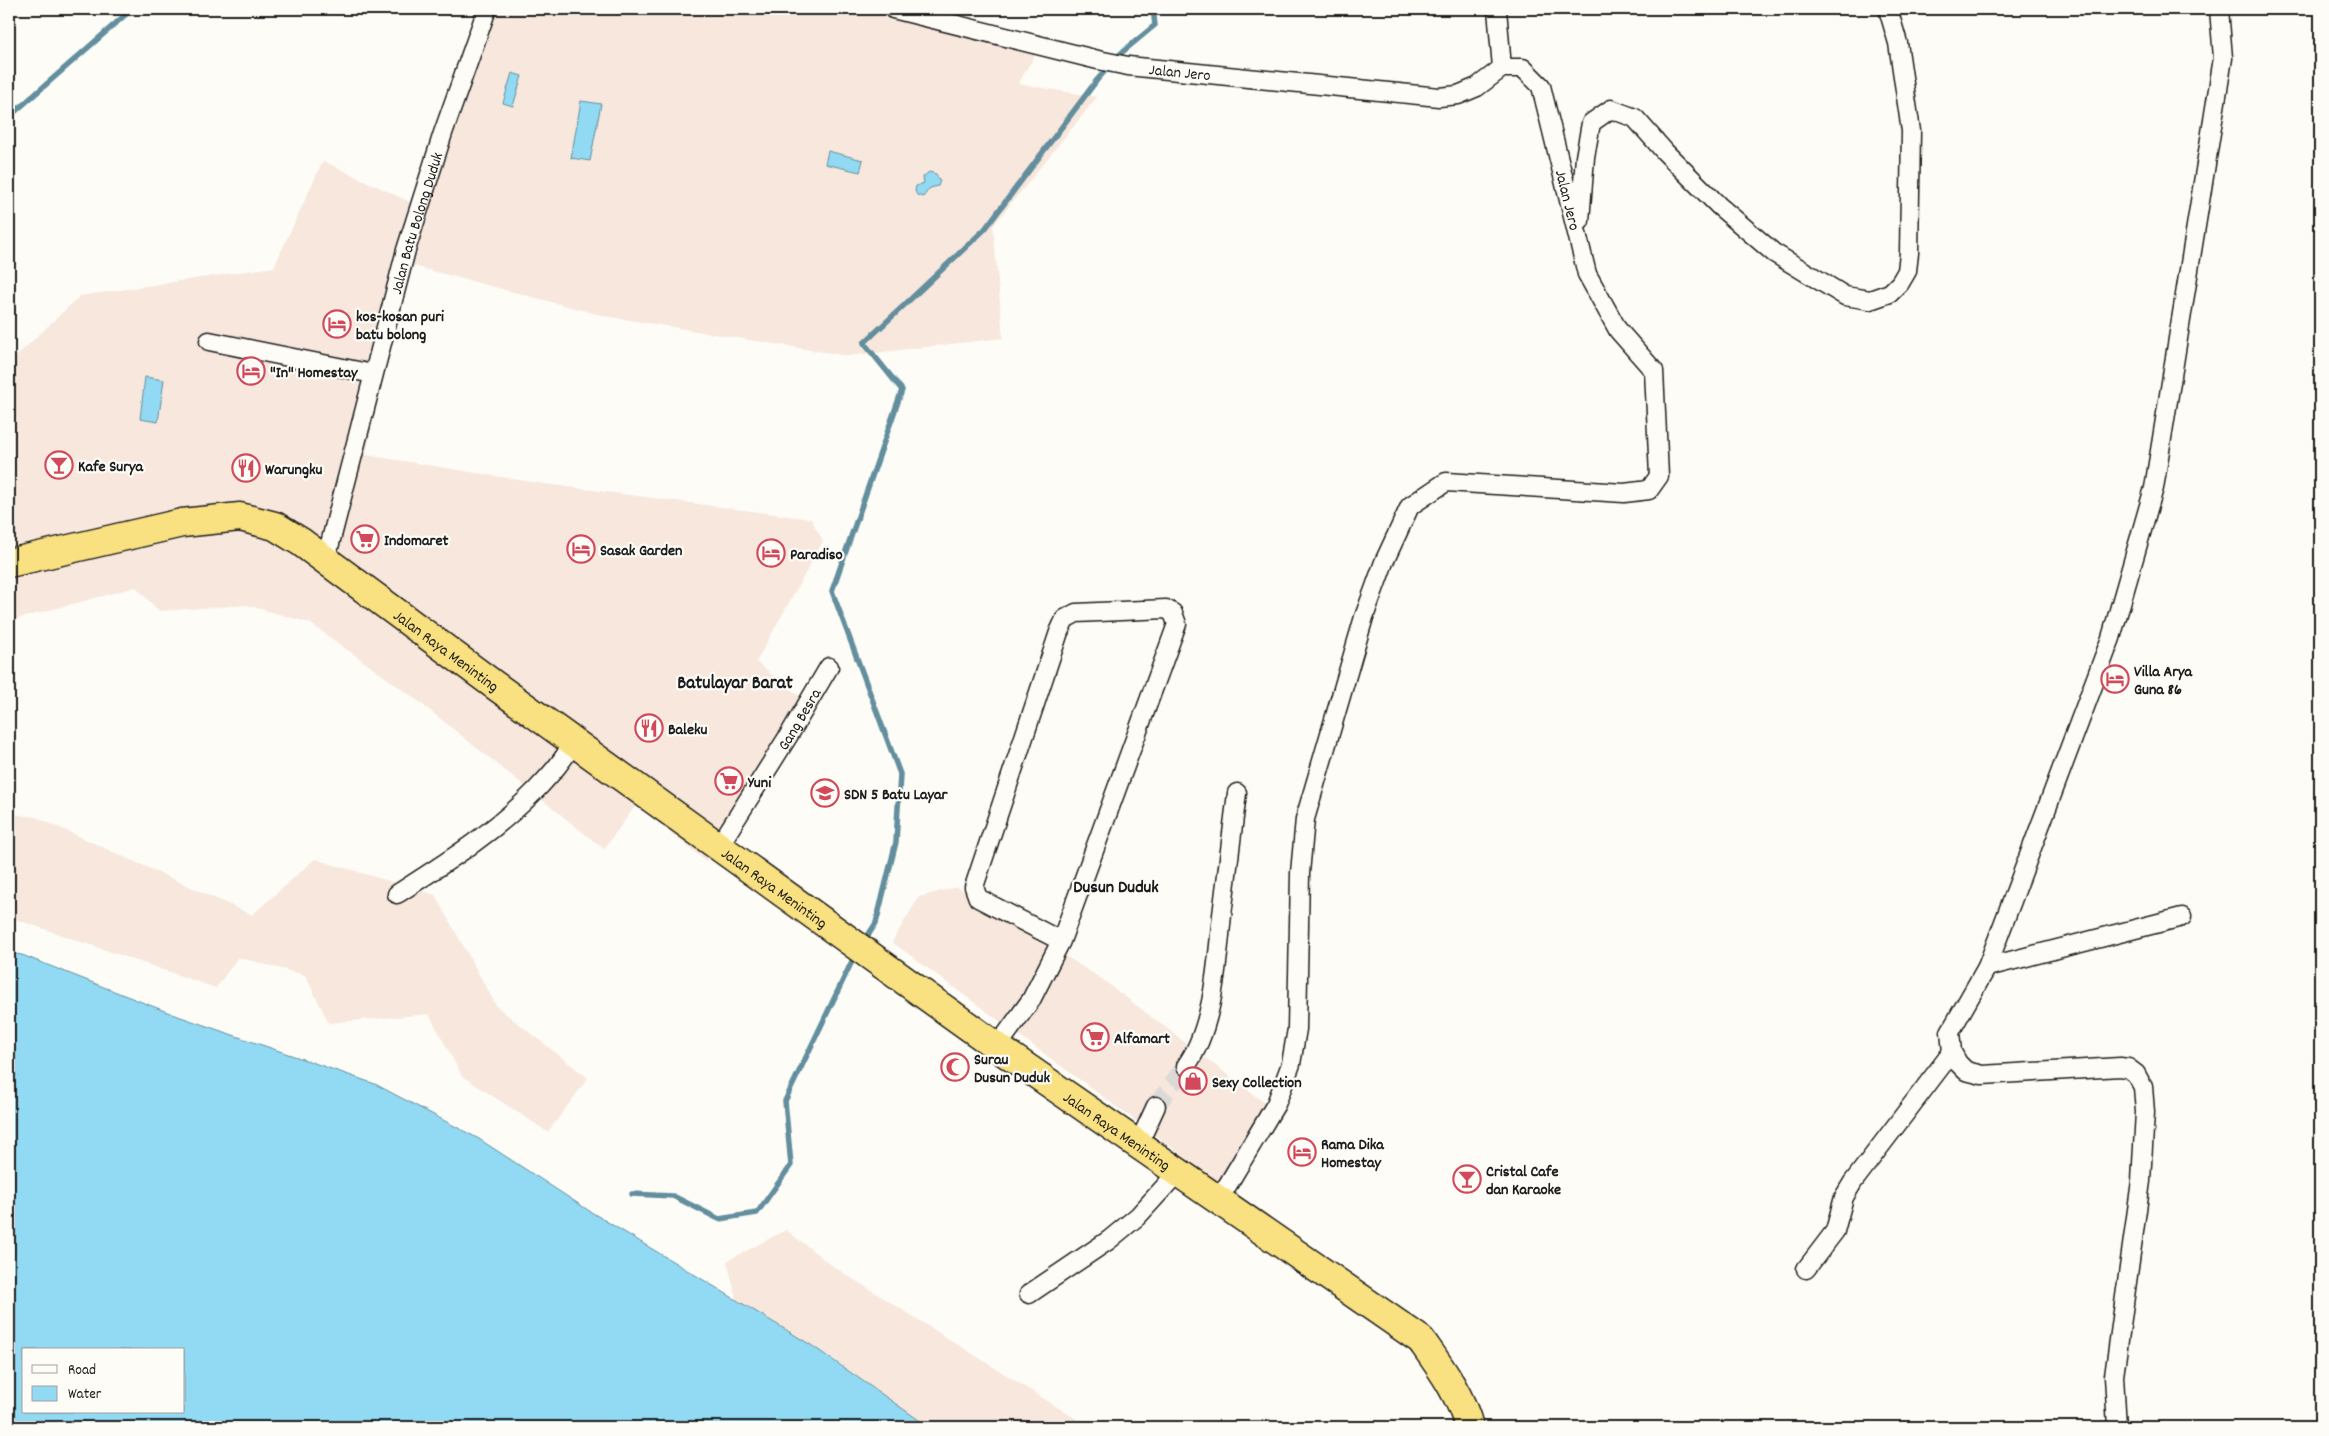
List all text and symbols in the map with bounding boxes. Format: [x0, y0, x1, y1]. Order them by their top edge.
street label: Jalan Jero [1148, 59, 1211, 88]
street label: Jalan Batu Bolong Duduk [386, 150, 450, 297]
street label: Jalan Jero [1548, 168, 1585, 233]
place label: kos-kosan puri batu bolong [356, 306, 444, 347]
hotel icon: kos-kosan puri batu bolong [322, 309, 352, 339]
hotel icon: "In" Homestay [236, 356, 266, 386]
place label: "In" Homestay [270, 362, 359, 385]
bar icon: Kafe Surya [44, 450, 74, 480]
restaurant icon: Warungku [231, 453, 261, 483]
place label: Kafe Surya [78, 456, 145, 479]
place label: Warungku [265, 459, 322, 482]
supermarket icon: Indomaret [350, 524, 380, 554]
place label: Indomaret [384, 530, 448, 553]
hotel icon: Sasak Garden [566, 534, 596, 564]
hotel icon: Paradiso [756, 538, 786, 568]
place label: Sasak Garden [600, 540, 682, 563]
place label: Paradiso [790, 544, 843, 567]
street label: Jalan Raya Meninting [388, 605, 503, 699]
place label: Villa Arya Guna 86 [2134, 661, 2194, 702]
hotel icon: Villa Arya Guna 86 [2100, 664, 2130, 694]
district label: Batulayar Barat [677, 671, 793, 698]
street label: Gang Besra [773, 684, 828, 756]
restaurant icon: Baleku [634, 713, 664, 743]
place label: Baleku [668, 719, 707, 742]
supermarket icon: Yuni [714, 766, 744, 796]
place label: Yuni [747, 772, 771, 795]
school or university icon: SDN 5 Batu Layar [810, 778, 840, 808]
place label: SDN 5 Batu Layar [844, 784, 949, 807]
street label: Jalan Raya Meninting [716, 843, 832, 935]
district label: Dusun Duduk [1073, 876, 1159, 901]
supermarket icon: Alfamart [1080, 1022, 1110, 1052]
place label: Alfamart [1114, 1028, 1170, 1051]
place label: Surau Dusun Duduk [974, 1049, 1050, 1090]
mosque icon: Surau Dusun Duduk [940, 1052, 970, 1082]
shop icon: Sexy Collection [1178, 1066, 1208, 1096]
place label: Sexy Collection [1212, 1072, 1302, 1095]
street label: Jalan Raya Meninting [1058, 1087, 1175, 1178]
place label: Rama Dika Homestay [1321, 1134, 1385, 1175]
hotel icon: Rama Dika Homestay [1287, 1137, 1317, 1167]
place label: Cristal Cafe dan Karaoke [1486, 1161, 1561, 1202]
bar icon: Cristal Cafe dan Karaoke [1452, 1164, 1482, 1194]
legend [22, 1348, 185, 1414]
text: Road [68, 1360, 96, 1382]
text: Water [68, 1384, 102, 1406]

